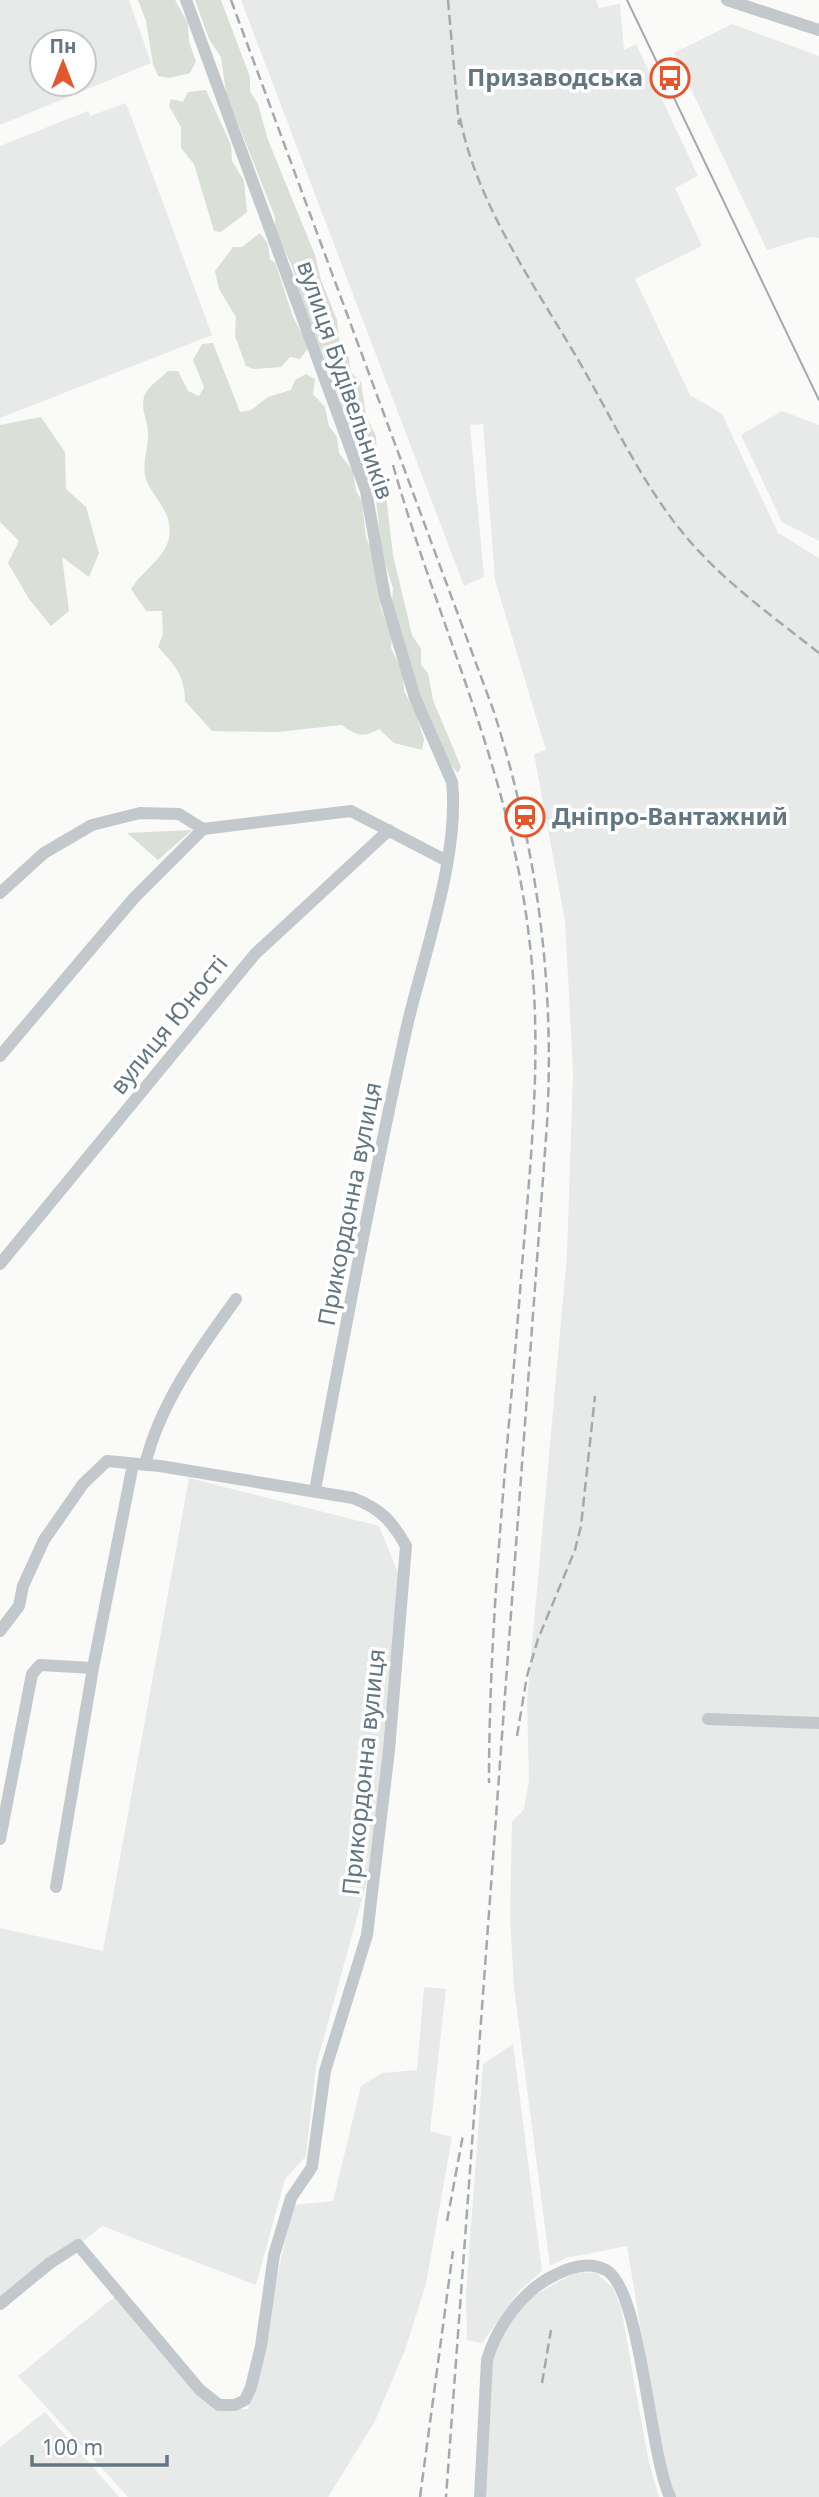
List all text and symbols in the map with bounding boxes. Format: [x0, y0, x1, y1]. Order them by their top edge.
north arrow [28, 28, 98, 98]
text: Пн [50, 33, 76, 59]
bus stop icon: Призаводська [649, 57, 691, 99]
place label: Призаводська [467, 60, 643, 93]
street label: вулиця Будівельників [290, 256, 403, 503]
station icon: Дніпро-Вантажний [504, 796, 546, 838]
place label: Дніпро-Вантажний [552, 799, 788, 832]
street label: вулиця Юності [101, 948, 234, 1101]
street label: Прикордонна вулиця [309, 1079, 388, 1328]
street label: Прикордонна вулиця [333, 1647, 392, 1897]
scale bar [32, 2424, 166, 2468]
text: 100 m [42, 2433, 103, 2461]

